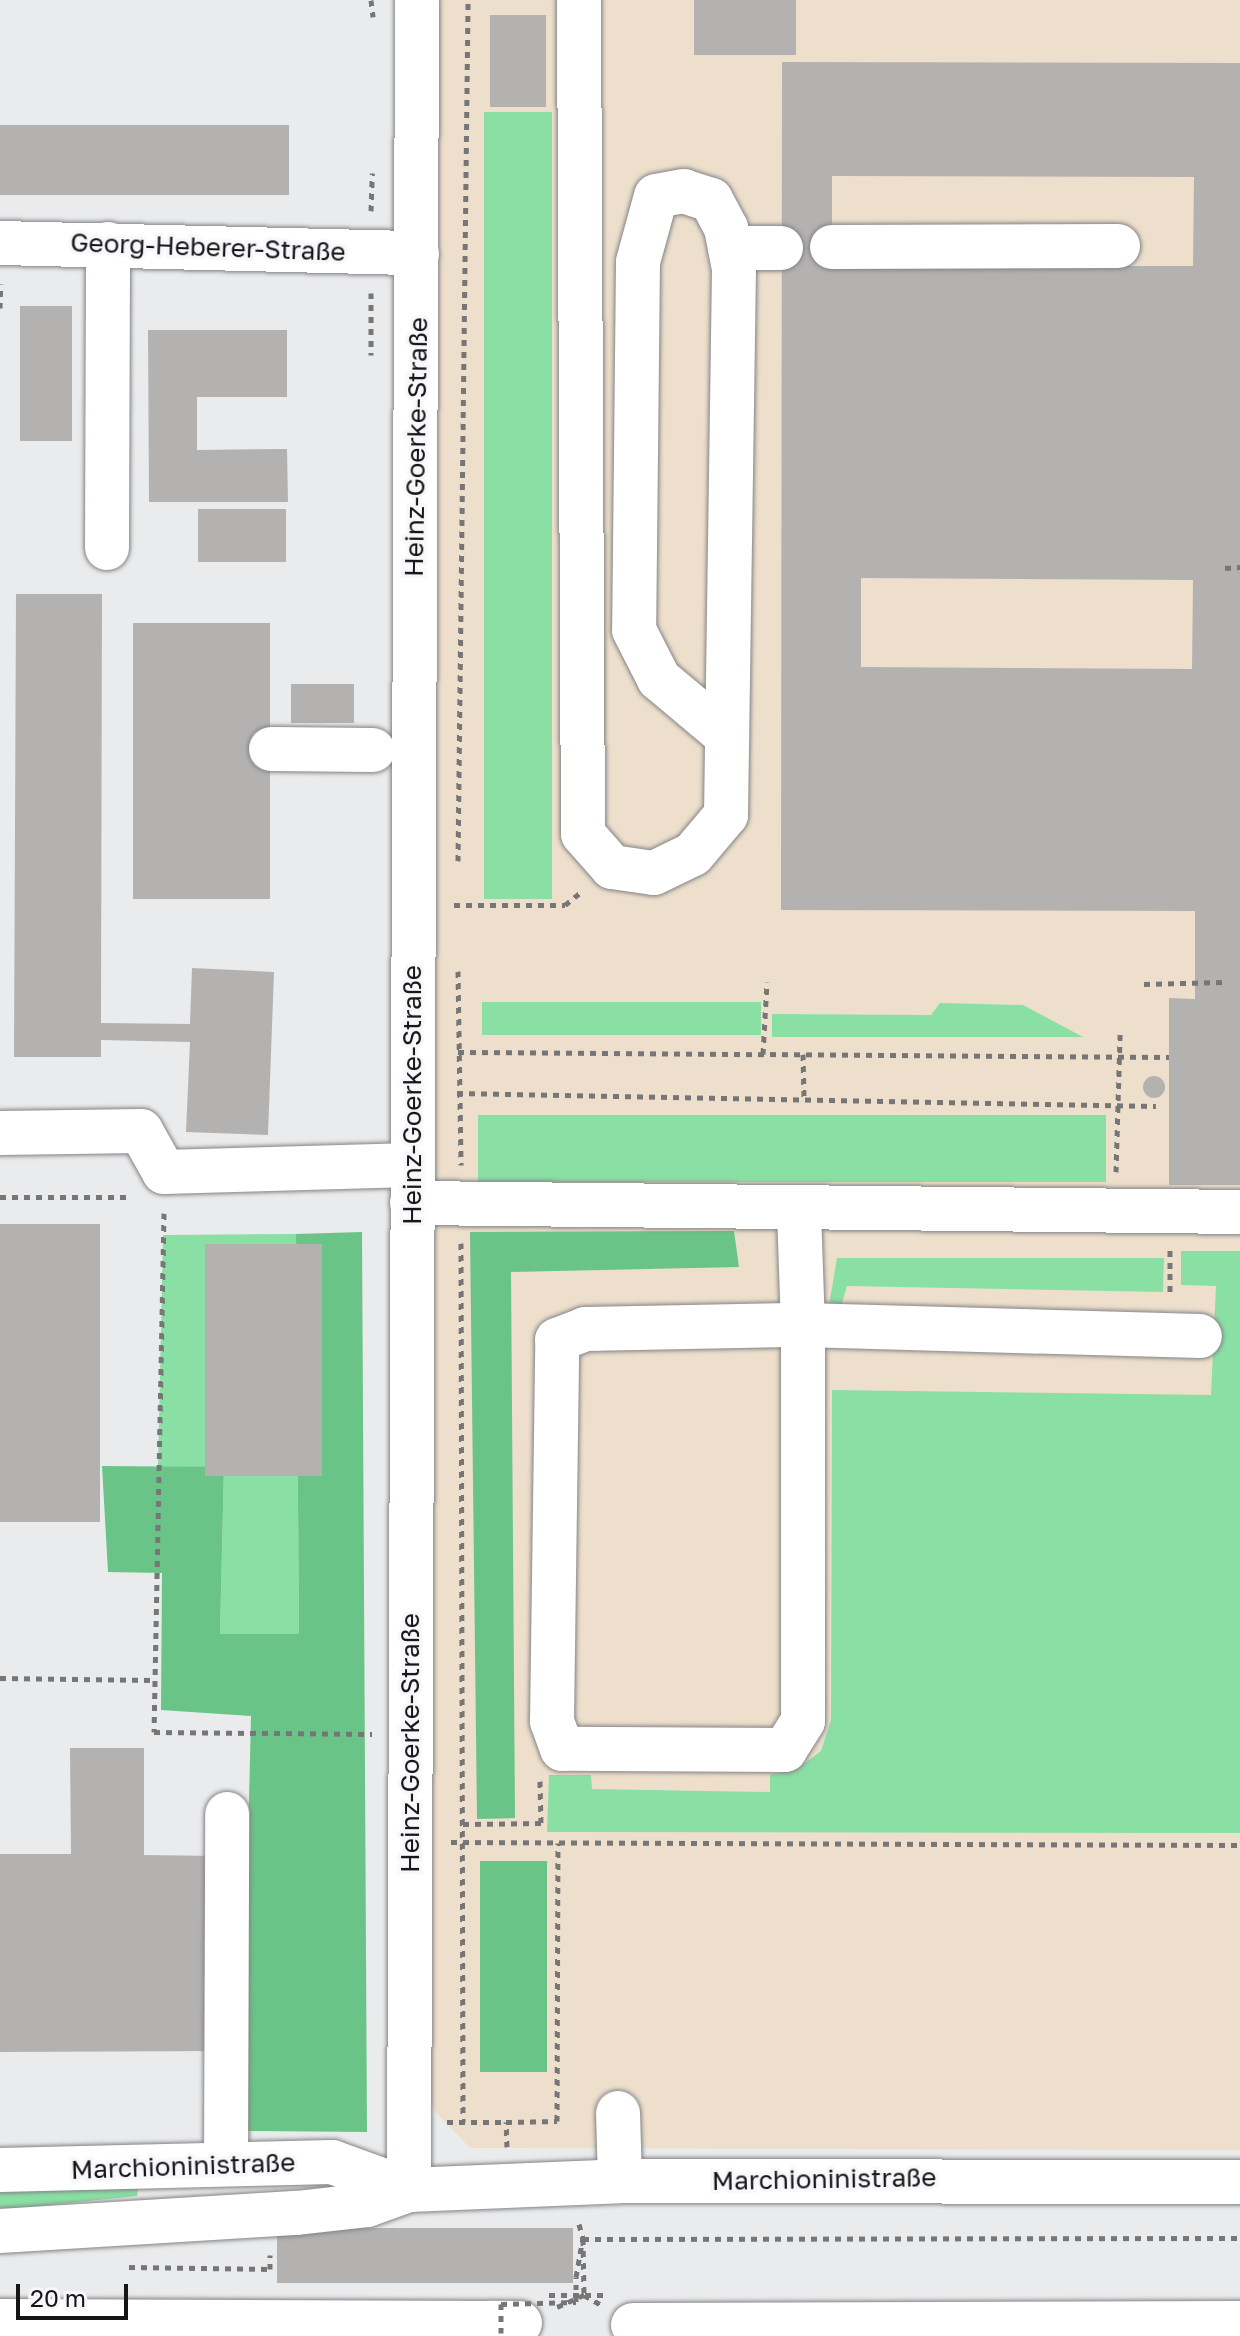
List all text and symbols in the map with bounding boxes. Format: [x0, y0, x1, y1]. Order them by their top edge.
street label: Georg-Heberer-Straße [70, 227, 346, 267]
street label: Heinz-Goerke-Straße [398, 317, 434, 577]
street label: Heinz-Goerke-Straße [396, 965, 428, 1225]
street label: Heinz-Goerke-Straße [394, 1613, 426, 1873]
street label: Marchioninistraße [70, 2146, 296, 2186]
street label: Marchioninistraße [712, 2161, 936, 2197]
scale bar [20, 2268, 132, 2318]
text: 20 m [30, 2283, 86, 2312]

